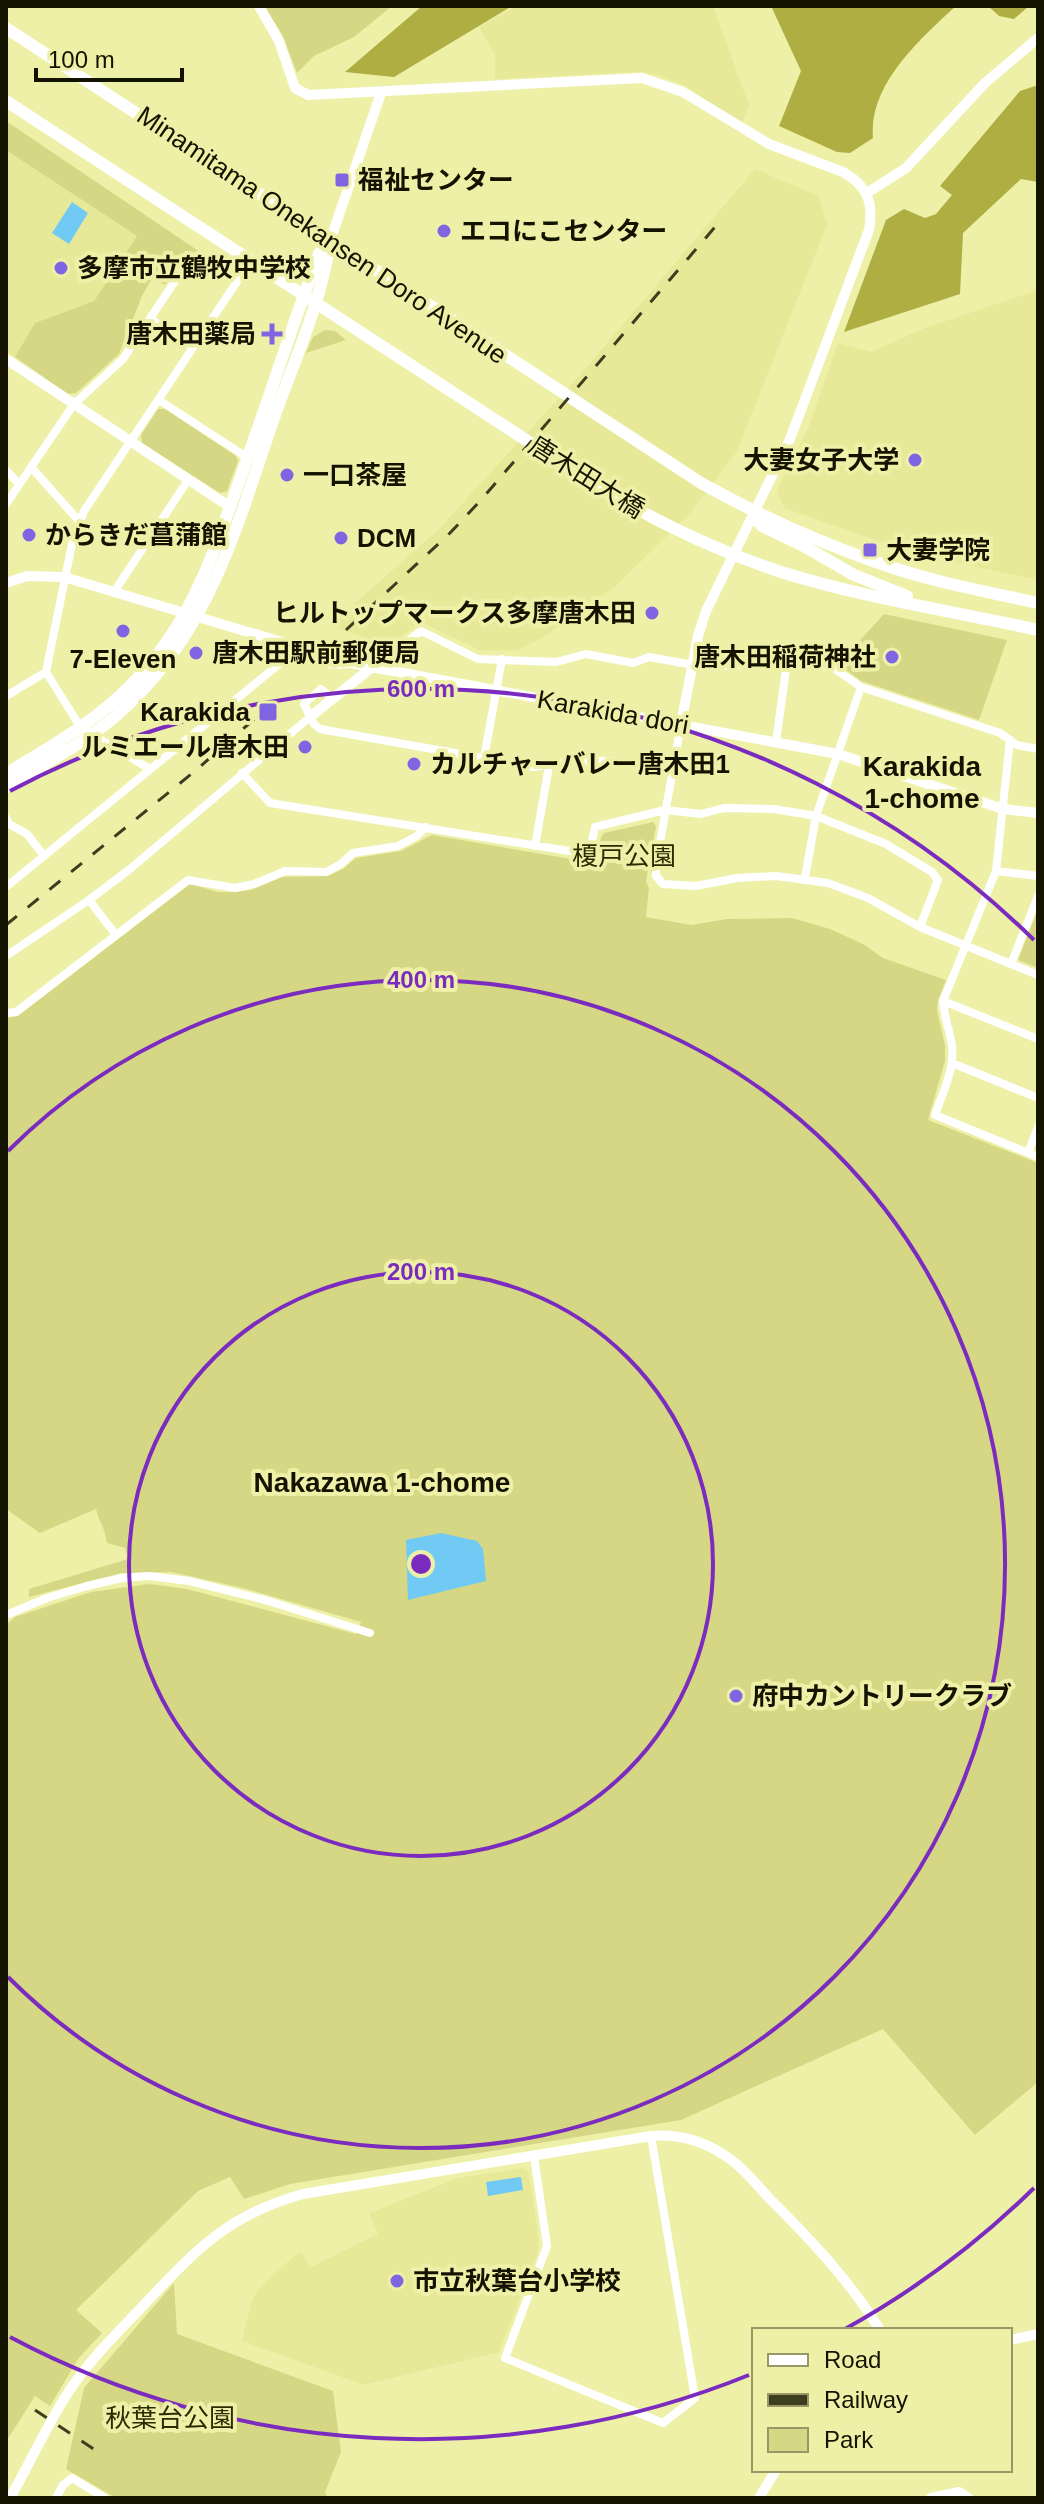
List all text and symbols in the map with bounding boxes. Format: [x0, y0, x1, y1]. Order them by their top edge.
scale bar [36, 32, 182, 82]
text: 100 m [48, 46, 115, 73]
street label: Minamitama Onekansen Doro Avenue [132, 100, 512, 370]
place label: 福祉センター [358, 165, 514, 195]
marker: 福祉センター [333, 171, 351, 189]
place label: エコにこセンター [460, 216, 667, 246]
marker: エコにこセンター [435, 222, 453, 240]
place label: 多摩市立鶴牧中学校 [77, 253, 311, 283]
marker: 多摩市立鶴牧中学校 [52, 259, 70, 277]
place label: 唐木田薬局 [126, 319, 256, 349]
marker: 唐木田薬局 [263, 325, 281, 343]
street label: 唐木田大橋 [524, 430, 650, 524]
place label: 大妻女子大学 [743, 445, 899, 475]
marker: 大妻女子大学 [906, 451, 924, 469]
place label: 一口茶屋 [303, 460, 407, 490]
marker: 一口茶屋 [278, 466, 296, 484]
place label: からきだ菖蒲館 [45, 520, 227, 550]
place label: DCM [357, 523, 416, 553]
marker: からきだ菖蒲館 [20, 526, 38, 544]
marker: DCM [332, 529, 350, 547]
place label: 大妻学院 [886, 535, 990, 565]
marker: 大妻学院 [861, 541, 879, 559]
place label: ヒルトップマークス多摩唐木田 [273, 598, 636, 628]
marker: ヒルトップマークス多摩唐木田 [643, 604, 661, 622]
marker: 7-Eleven [114, 622, 132, 640]
place label: 唐木田駅前郵便局 [212, 638, 420, 668]
place label: 唐木田稲荷神社 [694, 642, 876, 672]
place label: 7-Eleven [70, 644, 176, 674]
marker: 唐木田駅前郵便局 [187, 644, 205, 662]
marker: 唐木田稲荷神社 [883, 648, 901, 666]
text: 600 m [387, 675, 455, 702]
street label: Karakida dori [535, 684, 691, 740]
place label: Karakida [140, 697, 251, 727]
marker: Karakida [257, 701, 279, 723]
place label: ルミエール唐木田 [81, 732, 289, 762]
marker: ルミエール唐木田 [296, 738, 314, 756]
place label: カルチャーバレー唐木田1 [430, 749, 730, 779]
district label: Karakida 1-chome [863, 751, 982, 814]
marker: カルチャーバレー唐木田1 [405, 755, 423, 773]
park label: 榎戸公園 [572, 841, 676, 871]
text: 400 m [387, 966, 455, 993]
text: 200 m [387, 1258, 455, 1285]
district label: Nakazawa 1-chome [254, 1467, 510, 1498]
centre of rings [407, 1550, 435, 1578]
place label: 府中カントリークラブ [752, 1681, 1012, 1711]
marker: 府中カントリークラブ [727, 1687, 745, 1705]
place label: 市立秋葉台小学校 [413, 2266, 621, 2296]
marker: 市立秋葉台小学校 [388, 2272, 406, 2290]
legend [752, 2328, 1012, 2472]
text: Road [824, 2346, 881, 2373]
text: Railway [824, 2386, 908, 2413]
park label: 秋葉台公園 [105, 2403, 235, 2433]
text: Park [824, 2426, 874, 2453]

